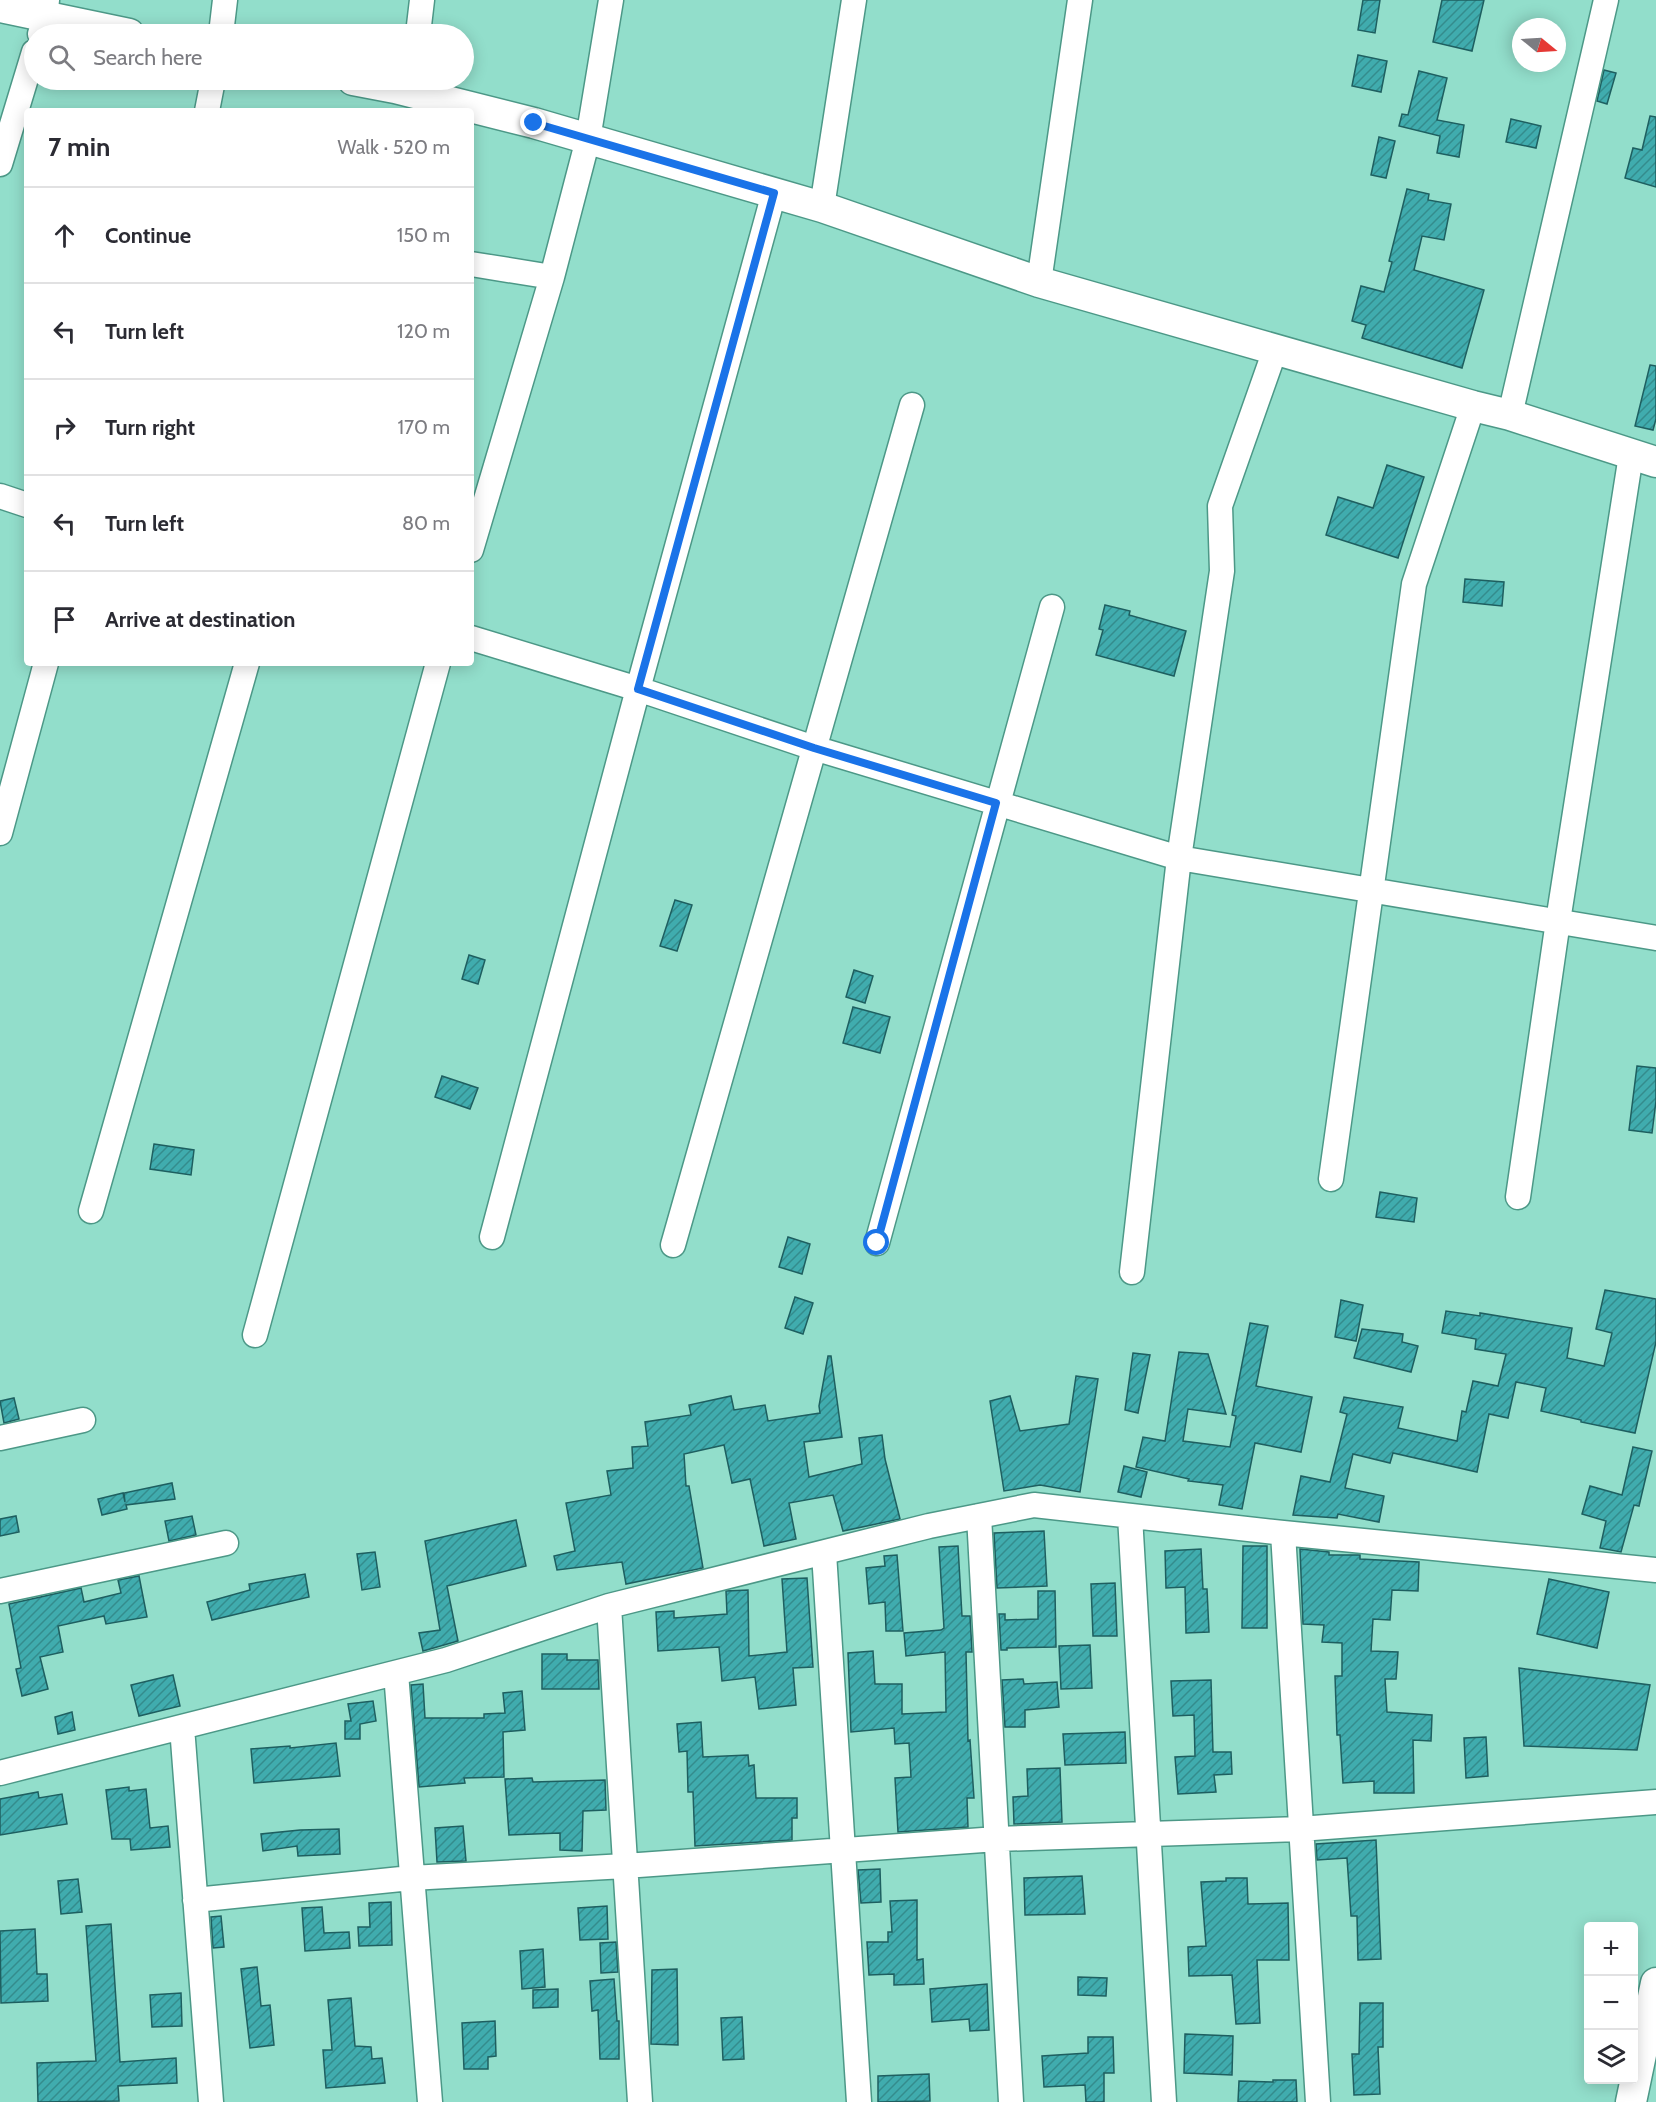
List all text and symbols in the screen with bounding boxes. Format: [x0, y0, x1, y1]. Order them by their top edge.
north arrow [1512, 18, 1566, 72]
search box [24, 24, 474, 90]
icon: search [45, 41, 78, 74]
text: Search here [93, 44, 202, 71]
route end [520, 109, 546, 135]
text: 7 min [48, 131, 110, 163]
text: Walk · 520 m [338, 135, 450, 159]
icon: ahead [48, 219, 81, 252]
text: Continue [105, 222, 191, 249]
text: 150 m [397, 223, 450, 247]
icon: left [48, 315, 81, 348]
text: Turn left [105, 318, 184, 345]
text: 120 m [397, 319, 450, 343]
icon: right [48, 411, 81, 444]
text: Turn right [105, 414, 195, 441]
text: 170 m [398, 415, 450, 439]
icon: left [48, 507, 81, 540]
text: Turn left [105, 510, 184, 537]
text: 80 m [402, 511, 450, 535]
icon: arrive [48, 603, 81, 636]
text: Arrive at destination [105, 606, 295, 633]
route start [863, 1229, 889, 1255]
map controls [1584, 1922, 1638, 2084]
button: + [1584, 1922, 1638, 1976]
button: − [1584, 1976, 1638, 2030]
button: layers [1584, 2030, 1638, 2084]

